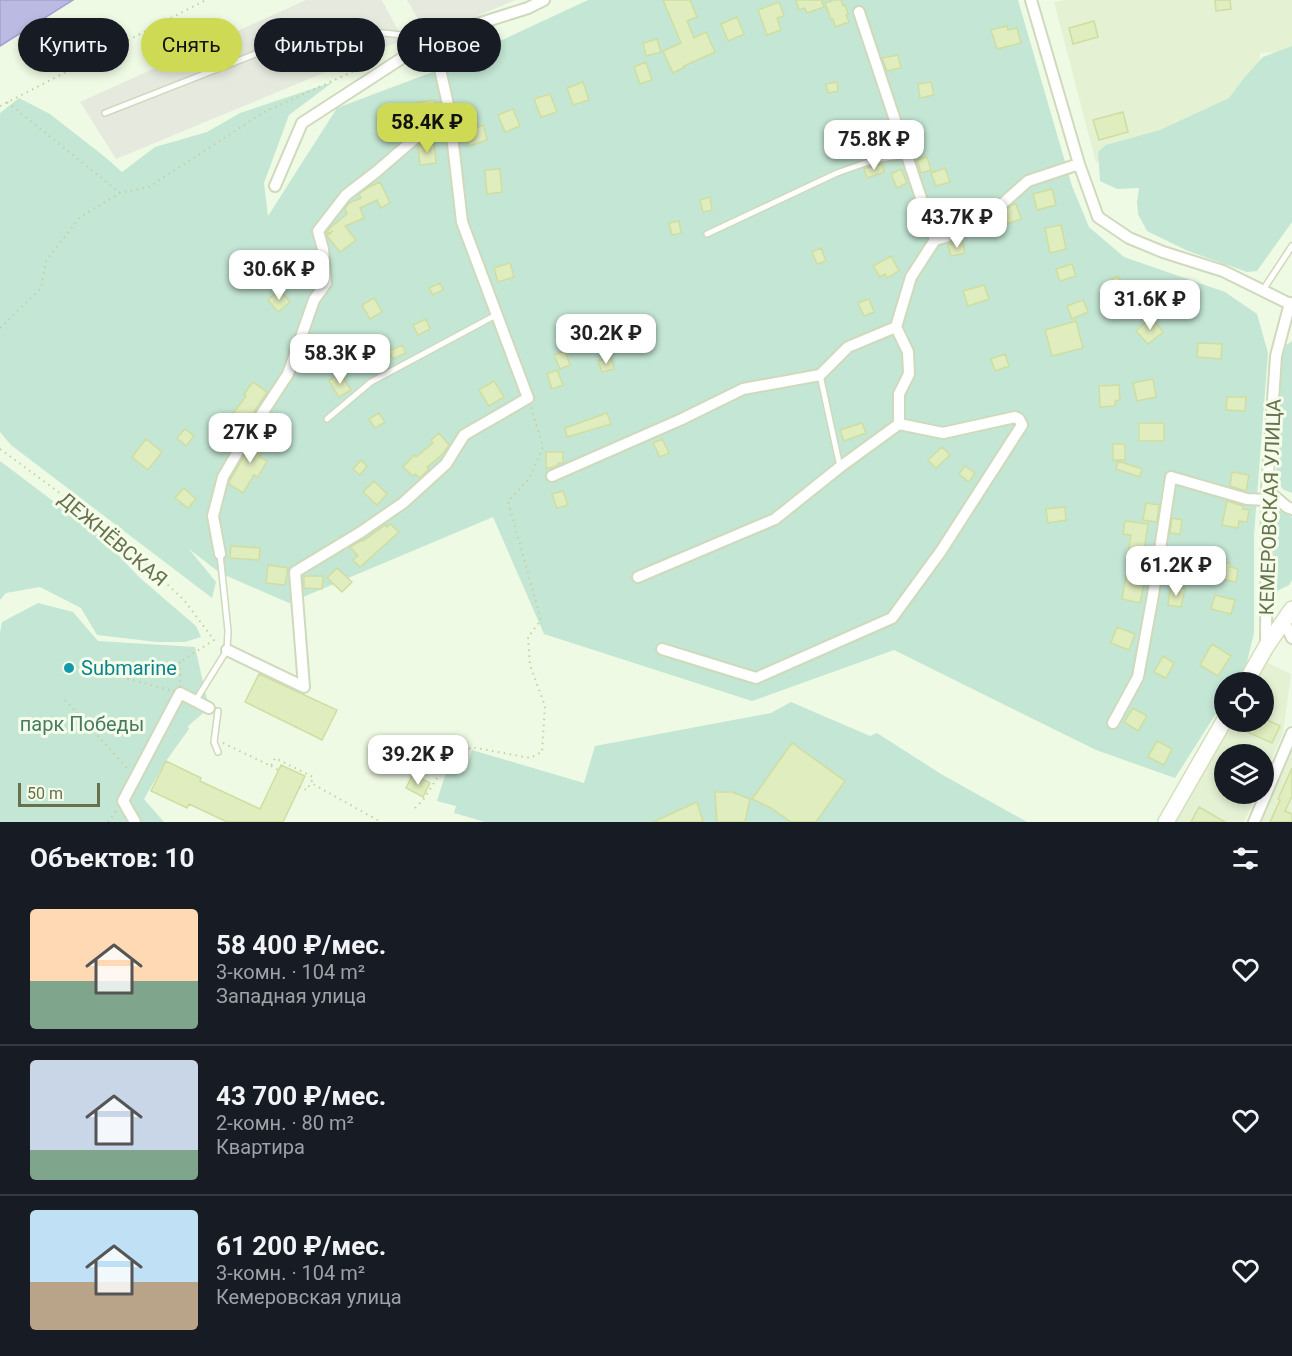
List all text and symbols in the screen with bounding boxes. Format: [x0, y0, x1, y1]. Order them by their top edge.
chip: Купить [18, 18, 129, 72]
chip: Снять [141, 18, 242, 72]
chip: Фильтры [254, 18, 385, 72]
chip: Новое [397, 18, 501, 72]
pin: 58.4K ₽ [372, 103, 482, 154]
text: 58.4K ₽ [391, 110, 463, 134]
pin: 75.8K ₽ [819, 120, 929, 171]
text: 75.8K ₽ [838, 127, 910, 151]
pin: 43.7K ₽ [902, 198, 1012, 249]
text: 43.7K ₽ [921, 205, 993, 229]
pin: 30.6K ₽ [224, 250, 334, 301]
text: 30.6K ₽ [243, 257, 315, 281]
pin: 31.6K ₽ [1095, 280, 1205, 331]
text: 31.6K ₽ [1114, 287, 1186, 311]
pin: 30.2K ₽ [551, 314, 661, 365]
text: 30.2K ₽ [570, 321, 642, 345]
pin: 58.3K ₽ [285, 334, 395, 385]
text: 58.3K ₽ [304, 341, 376, 365]
street label: КЕМЕРОВСКАЯ УЛИЦА [1254, 398, 1286, 616]
pin: 27K ₽ [208, 413, 292, 464]
text: 27K ₽ [223, 420, 277, 444]
street label: ДЕЖНЁВСКАЯ [54, 487, 172, 591]
pin: 61.2K ₽ [1121, 546, 1231, 597]
text: 61.2K ₽ [1140, 553, 1212, 577]
place label: Submarine [81, 656, 177, 680]
marker: Submarine [62, 661, 76, 675]
map controls [1214, 672, 1274, 804]
button: locate [1214, 672, 1274, 732]
park label: парк Победы [20, 712, 144, 736]
pin: 39.2K ₽ [363, 735, 473, 786]
text: 39.2K ₽ [382, 742, 454, 766]
button: layers [1214, 744, 1274, 804]
scale bar [18, 780, 100, 808]
text: 50 m [27, 784, 63, 803]
icon: filters [1229, 842, 1262, 875]
text: Объектов: 10 [30, 843, 194, 873]
text: 58 400 ₽/мес. [216, 930, 386, 960]
icon: home [78, 933, 150, 1005]
icon: heart [1229, 953, 1262, 986]
text: 3-комн. · 104 m² [216, 960, 365, 984]
text: Западная улица [216, 984, 367, 1008]
text: 43 700 ₽/мес. [216, 1081, 386, 1111]
icon: home [78, 1084, 150, 1156]
icon: heart [1229, 1104, 1262, 1137]
text: 2-комн. · 80 m² [216, 1111, 354, 1135]
text: Квартира [216, 1135, 305, 1159]
text: 61 200 ₽/мес. [216, 1231, 386, 1261]
icon: home [78, 1234, 150, 1306]
icon: heart [1229, 1254, 1262, 1287]
text: 3-комн. · 104 m² [216, 1261, 365, 1285]
text: Кемеровская улица [216, 1285, 402, 1309]

